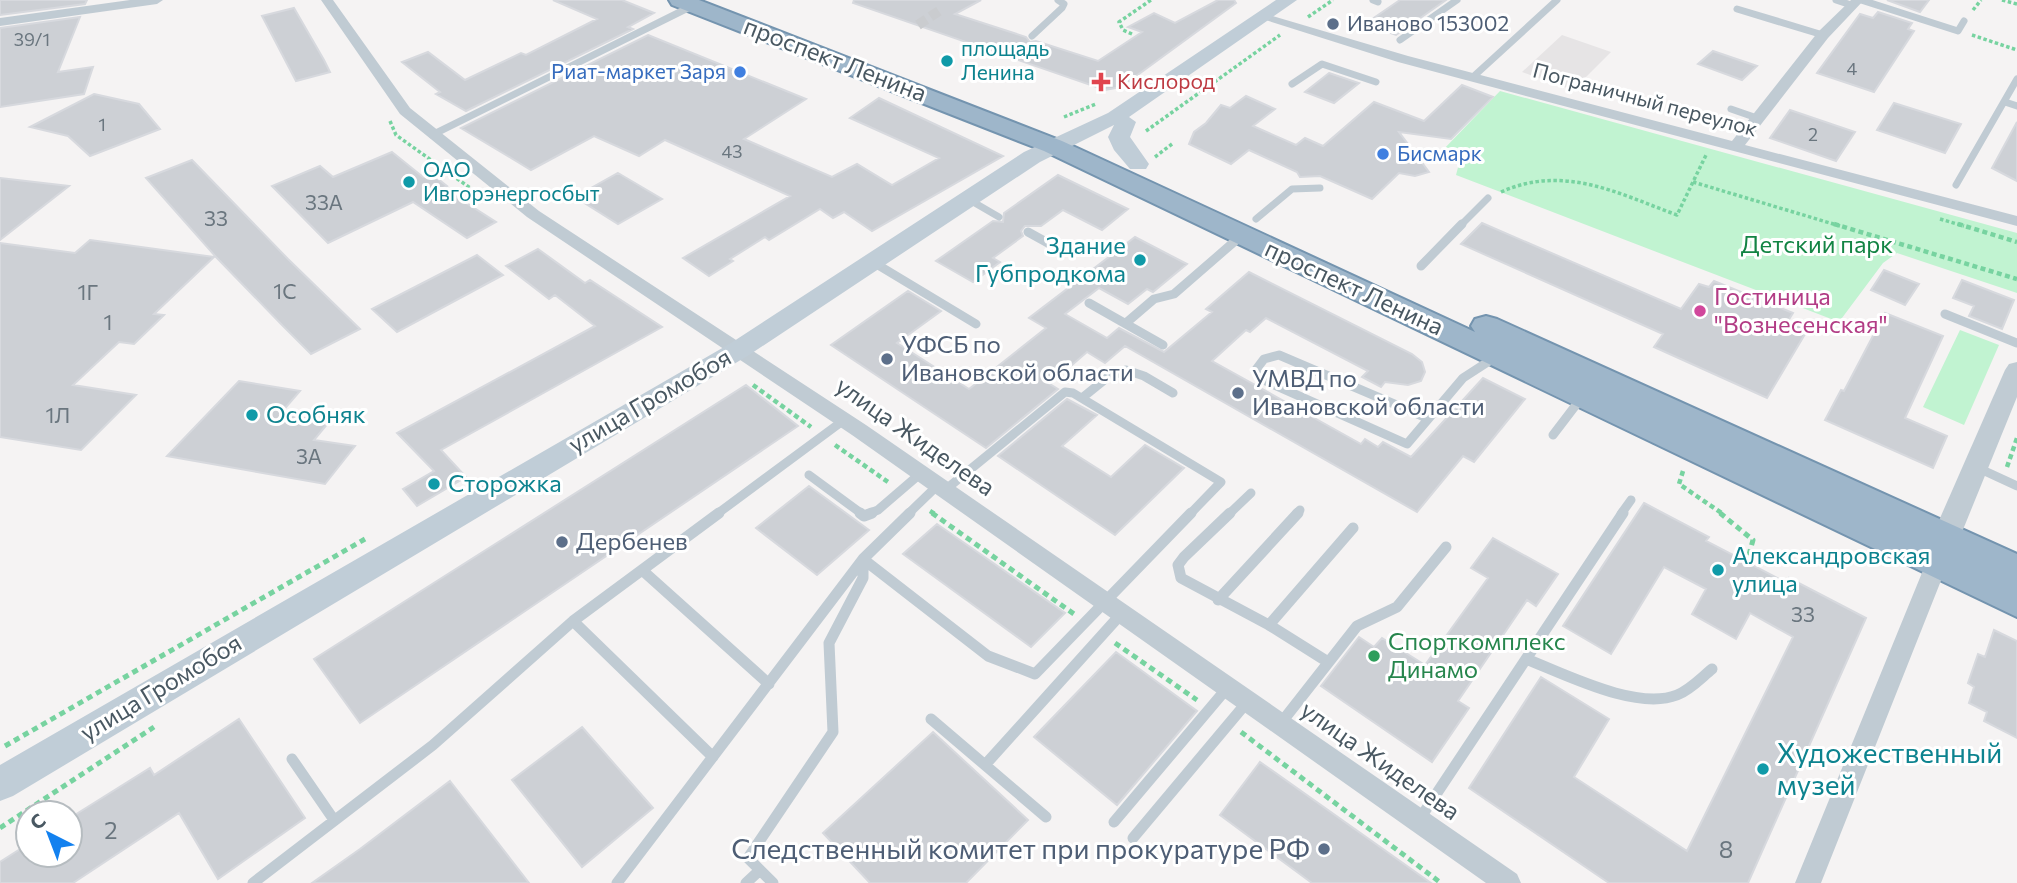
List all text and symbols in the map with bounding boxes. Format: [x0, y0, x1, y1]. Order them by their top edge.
street label: проспект Ленина [740, 10, 931, 107]
place label: Иваново 153002 [1347, 10, 1509, 35]
marker: Иваново 153002 [1325, 16, 1341, 32]
house number: 39/1 [14, 28, 50, 50]
place label: площадь Ленина [961, 35, 1050, 84]
marker: площадь Ленина [939, 53, 955, 69]
street label: Пограничный переулок [1530, 57, 1760, 141]
house number: 4 [1847, 57, 1858, 79]
place label: Риат-маркет Заря [551, 58, 726, 83]
marker: Риат-маркет Заря [732, 64, 748, 80]
place label: Кислород [1117, 68, 1215, 93]
marker: Кислород [1091, 72, 1111, 92]
house number: 1 [98, 113, 106, 135]
house number: 2 [1808, 123, 1818, 145]
house number: 43 [721, 140, 743, 162]
place label: Бисмарк [1397, 140, 1482, 165]
marker: Бисмарк [1375, 146, 1391, 162]
place label: ОАО Ивгорэнергосбыт [423, 156, 600, 205]
marker: ОАО Ивгорэнергосбыт [401, 174, 417, 190]
house number: 33А [305, 189, 343, 214]
house number: 33 [204, 205, 228, 230]
park label: Детский парк [1741, 229, 1893, 258]
place label: Здание Губпродкома [975, 230, 1126, 287]
street label: проспект Ленина [1261, 233, 1448, 341]
marker: Здание Губпродкома [1132, 252, 1148, 268]
house number: 1С [273, 278, 297, 303]
house number: 1Г [78, 279, 99, 304]
place label: Гостиница "Вознесенская" [1714, 281, 1888, 338]
marker: Гостиница "Вознесенская" [1692, 303, 1708, 319]
house number: 1 [104, 309, 112, 334]
place label: УФСБ по Ивановской области [901, 329, 1134, 386]
street label: улица Громобоя [563, 341, 736, 458]
marker: УФСБ по Ивановской области [879, 351, 895, 367]
place label: УМВД по Ивановской области [1252, 363, 1485, 420]
street label: улица Жиделева [831, 370, 1001, 501]
marker: УМВД по Ивановской области [1230, 385, 1246, 401]
place label: Особняк [266, 399, 366, 428]
house number: 1Л [46, 402, 70, 427]
marker: Особняк [244, 407, 260, 423]
house number: 3А [296, 443, 322, 468]
place label: Сторожка [448, 468, 562, 497]
marker: Сторожка [426, 476, 442, 492]
place label: Дербенев [576, 526, 688, 555]
marker: Дербенев [554, 534, 570, 550]
place label: Александровская улица [1732, 540, 1930, 597]
marker: Александровская улица [1710, 562, 1726, 578]
house number: 33 [1791, 601, 1815, 626]
place label: Спорткомплекс Динамо [1388, 626, 1566, 683]
street label: улица Громобоя [74, 627, 246, 746]
marker: Спорткомплекс Динамо [1366, 648, 1382, 664]
street label: улица Жиделева [1296, 694, 1466, 825]
place label: Художественный музей [1777, 735, 2002, 801]
marker: Художественный музей [1755, 761, 1771, 777]
north arrow [14, 799, 84, 869]
text: С [25, 808, 50, 834]
house number: 2 [104, 815, 118, 844]
place label: Следственный комитет при прокуратуре РФ [731, 831, 1310, 865]
house number: 8 [1719, 834, 1733, 863]
marker: Следственный комитет при прокуратуре РФ [1316, 841, 1332, 857]

